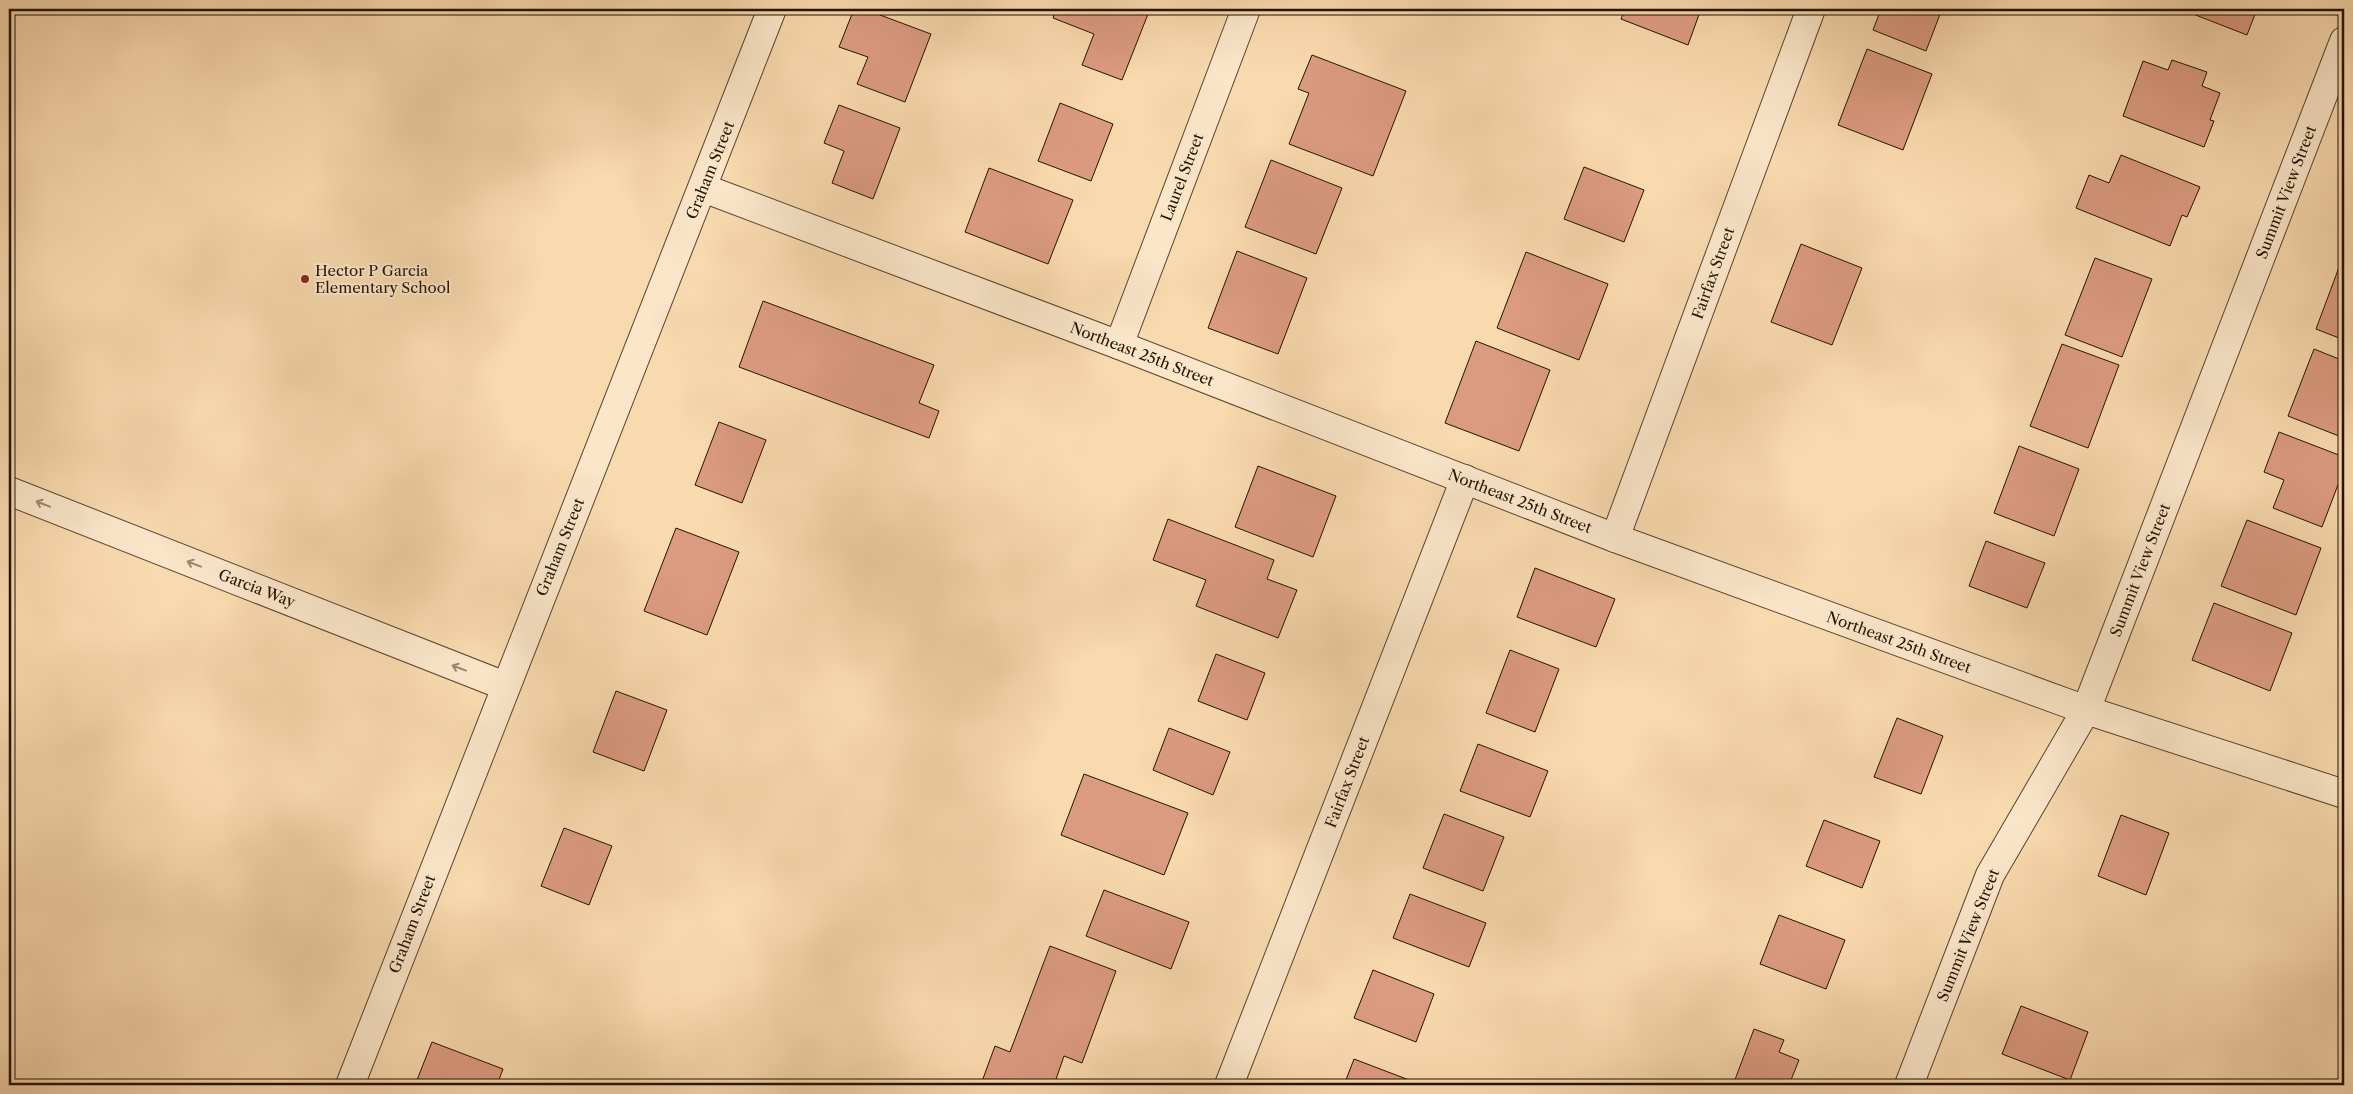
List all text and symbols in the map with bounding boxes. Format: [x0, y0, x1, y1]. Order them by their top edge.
street label: Graham Street [682, 118, 739, 222]
street label: Summit View Street [2252, 122, 2320, 261]
street label: Laurel Street [1157, 130, 1208, 224]
street label: Fairfax Street [1688, 224, 1739, 322]
place label: Hector P Garcia Elementary School [315, 261, 451, 297]
marker: Hector P Garcia Elementary School [299, 273, 311, 285]
street label: Northeast 25th Street [1068, 318, 1217, 390]
street label: Northeast 25th Street [1446, 465, 1595, 537]
street label: Graham Street [532, 495, 589, 599]
one-way arrow [36, 499, 51, 508]
street label: Summit View Street [2106, 500, 2174, 639]
one-way arrow [187, 558, 202, 568]
street label: Garcia Way [216, 565, 299, 612]
street label: Northeast 25th Street [1824, 607, 1974, 677]
one-way arrow [452, 663, 467, 672]
street label: Fairfax Street [1321, 733, 1373, 830]
street label: Summit View Street [1933, 865, 2004, 1004]
street label: Graham Street [384, 871, 440, 976]

